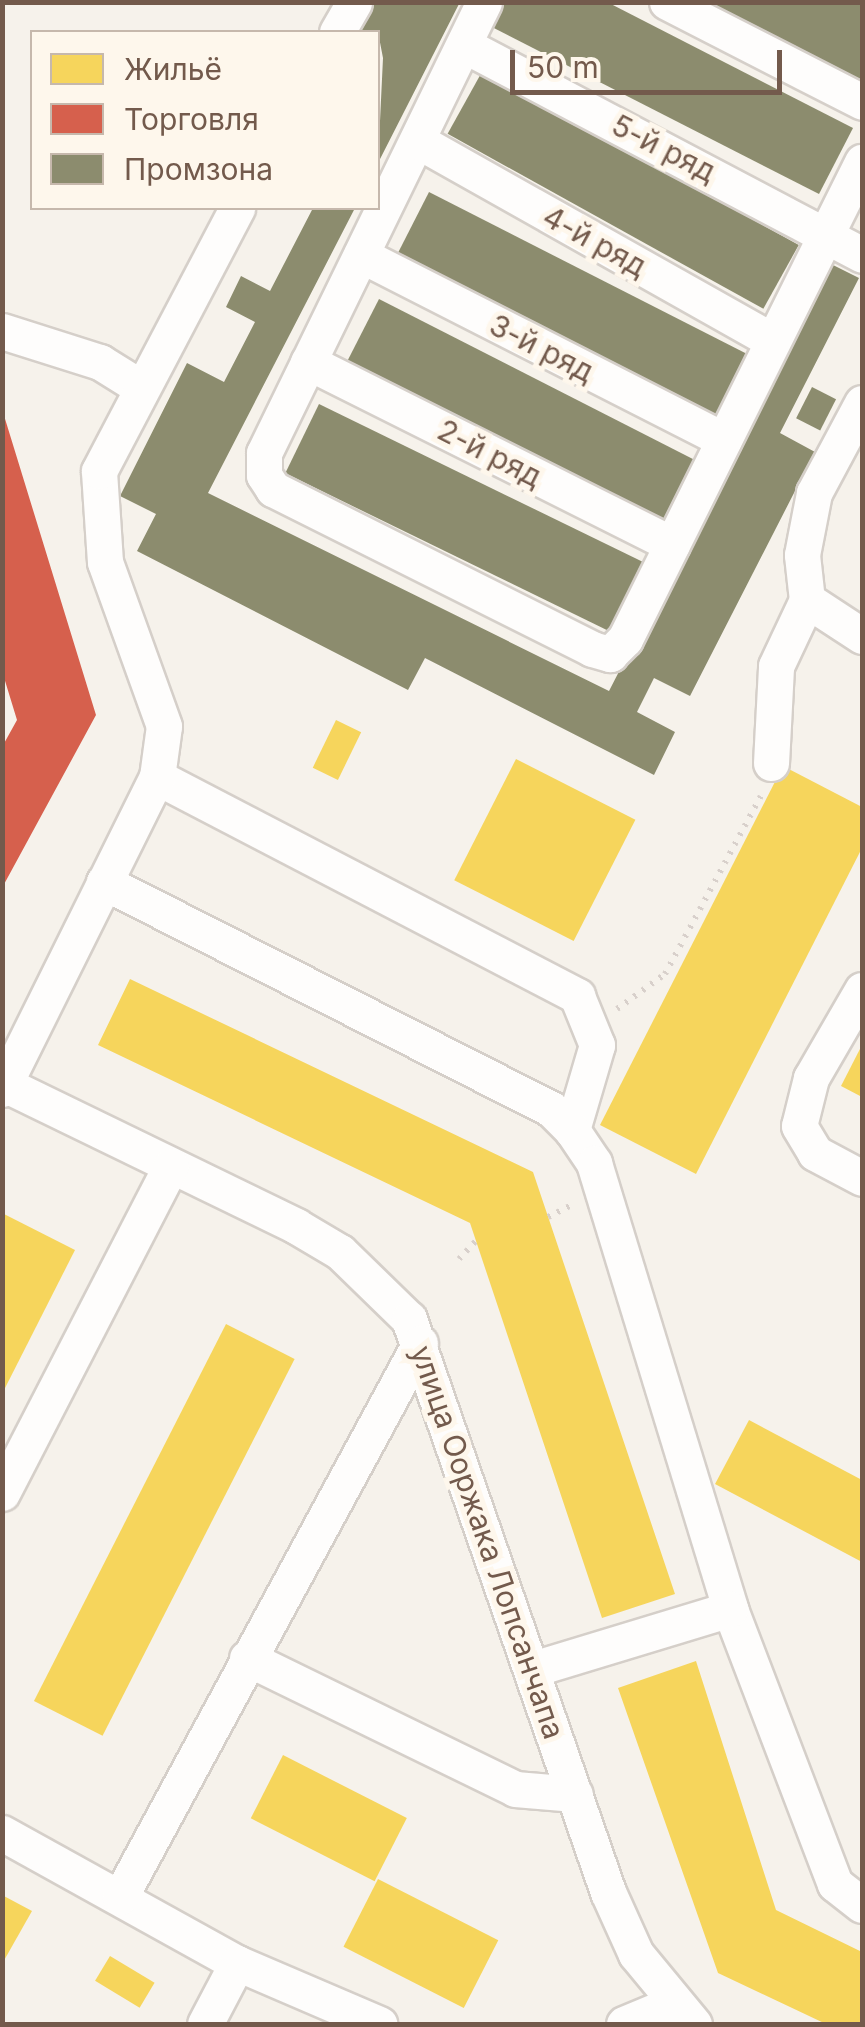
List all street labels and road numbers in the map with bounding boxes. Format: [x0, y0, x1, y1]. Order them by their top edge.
street label: 5-й ряд [606, 107, 722, 189]
street label: 4-й ряд [537, 198, 653, 284]
street label: 3-й ряд [484, 306, 600, 390]
street label: 2-й ряд [432, 412, 548, 494]
street label: улица Ооржака Лопсанчапа [404, 1341, 572, 1743]

